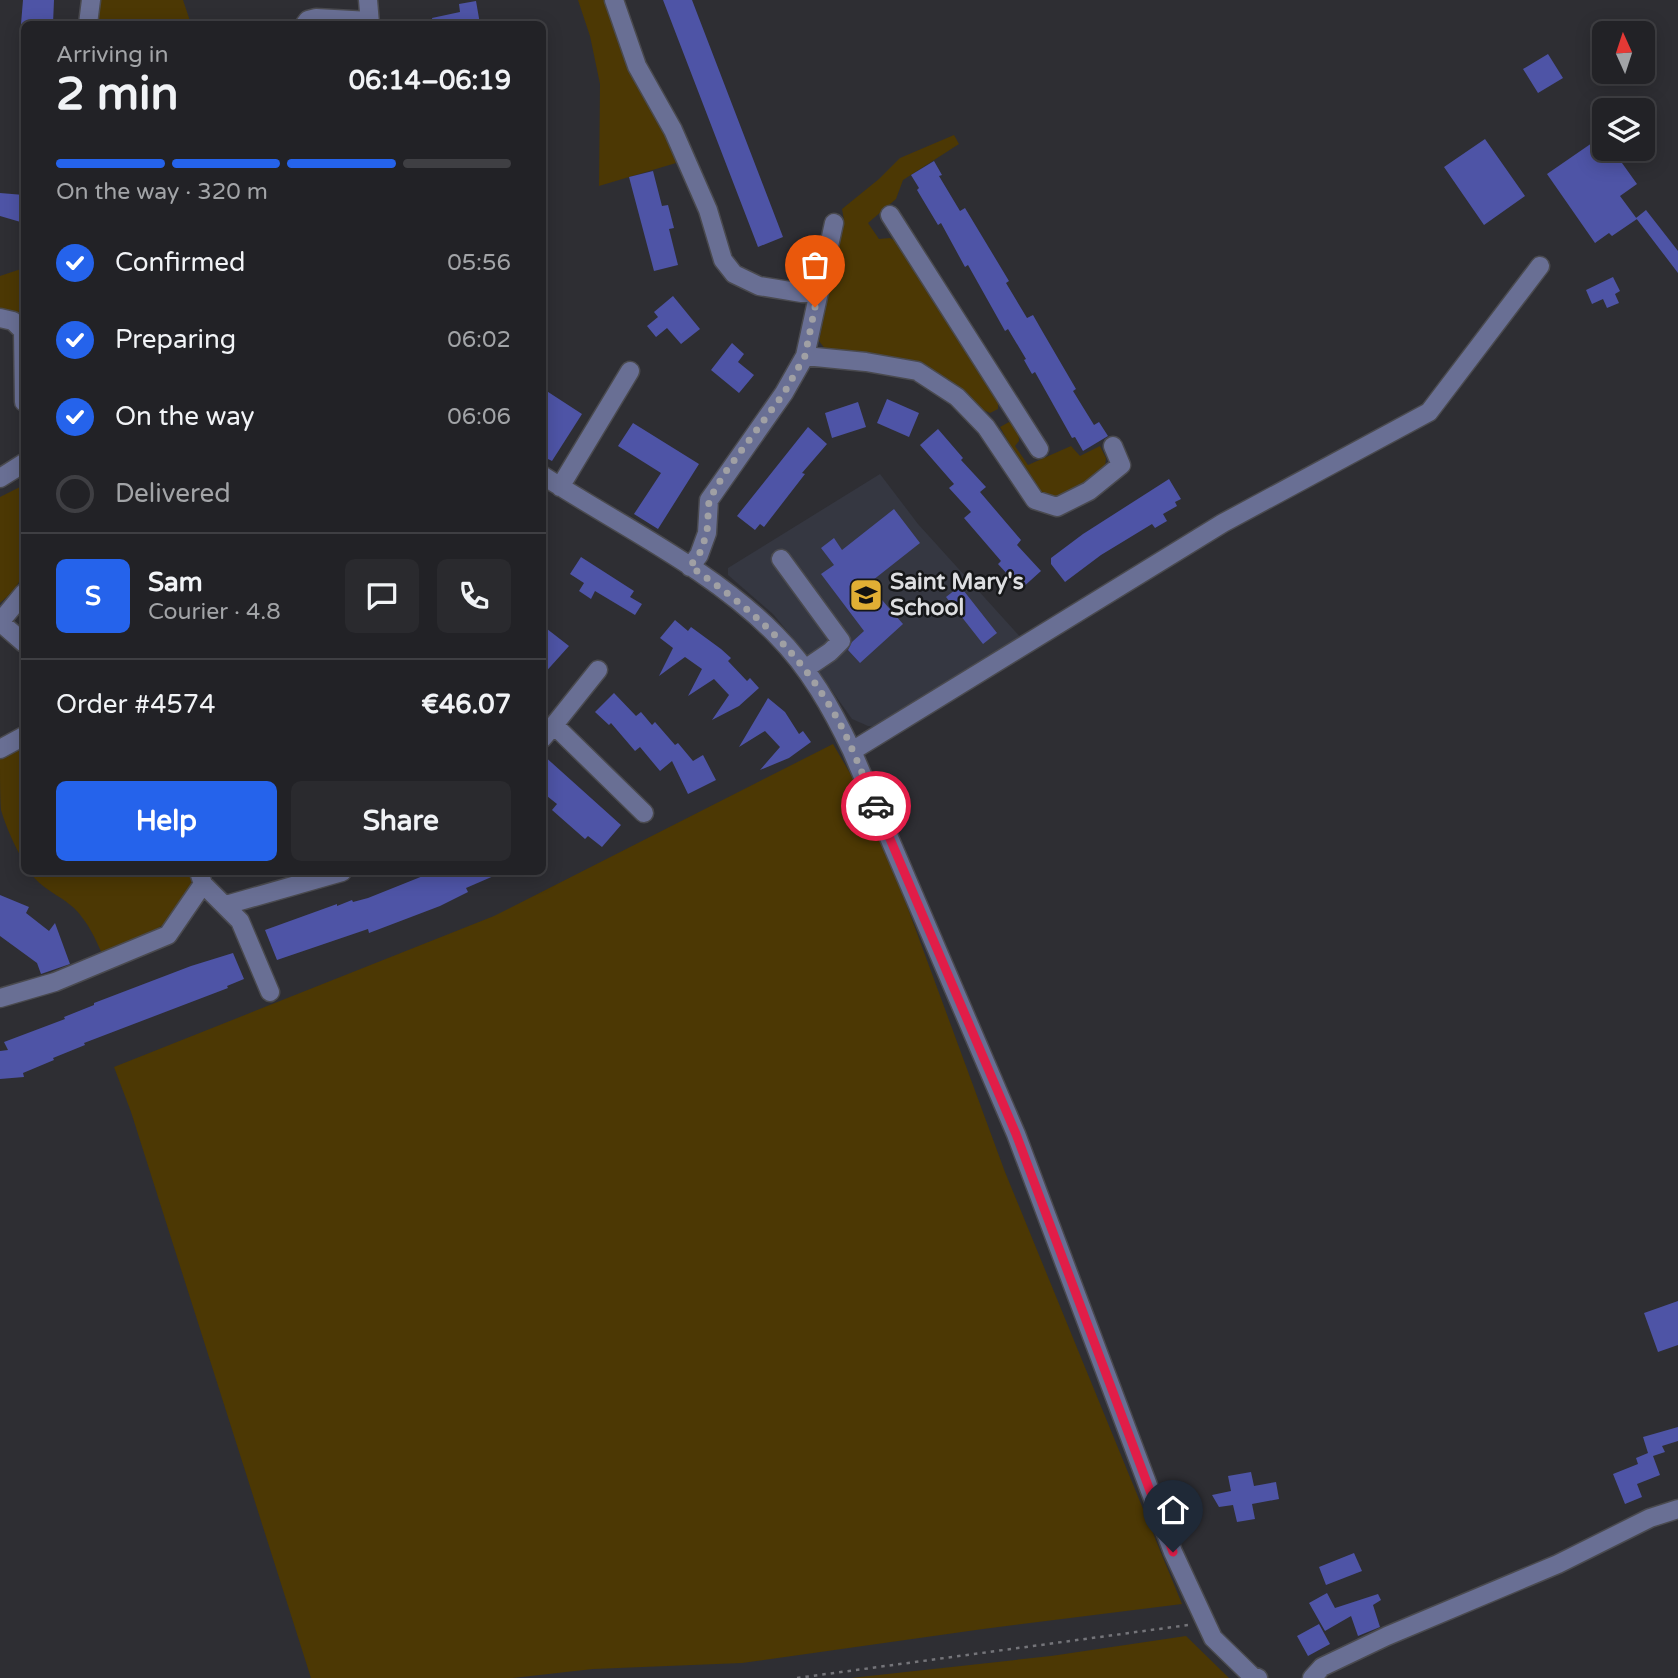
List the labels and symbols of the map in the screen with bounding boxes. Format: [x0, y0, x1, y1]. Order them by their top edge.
north arrow [1592, 21, 1656, 84]
pin [785, 235, 845, 307]
place label: Saint Mary's School [890, 568, 1024, 622]
school or university icon: Saint Mary's School [847, 576, 885, 614]
courier [841, 771, 911, 841]
pin [1143, 1480, 1203, 1552]

